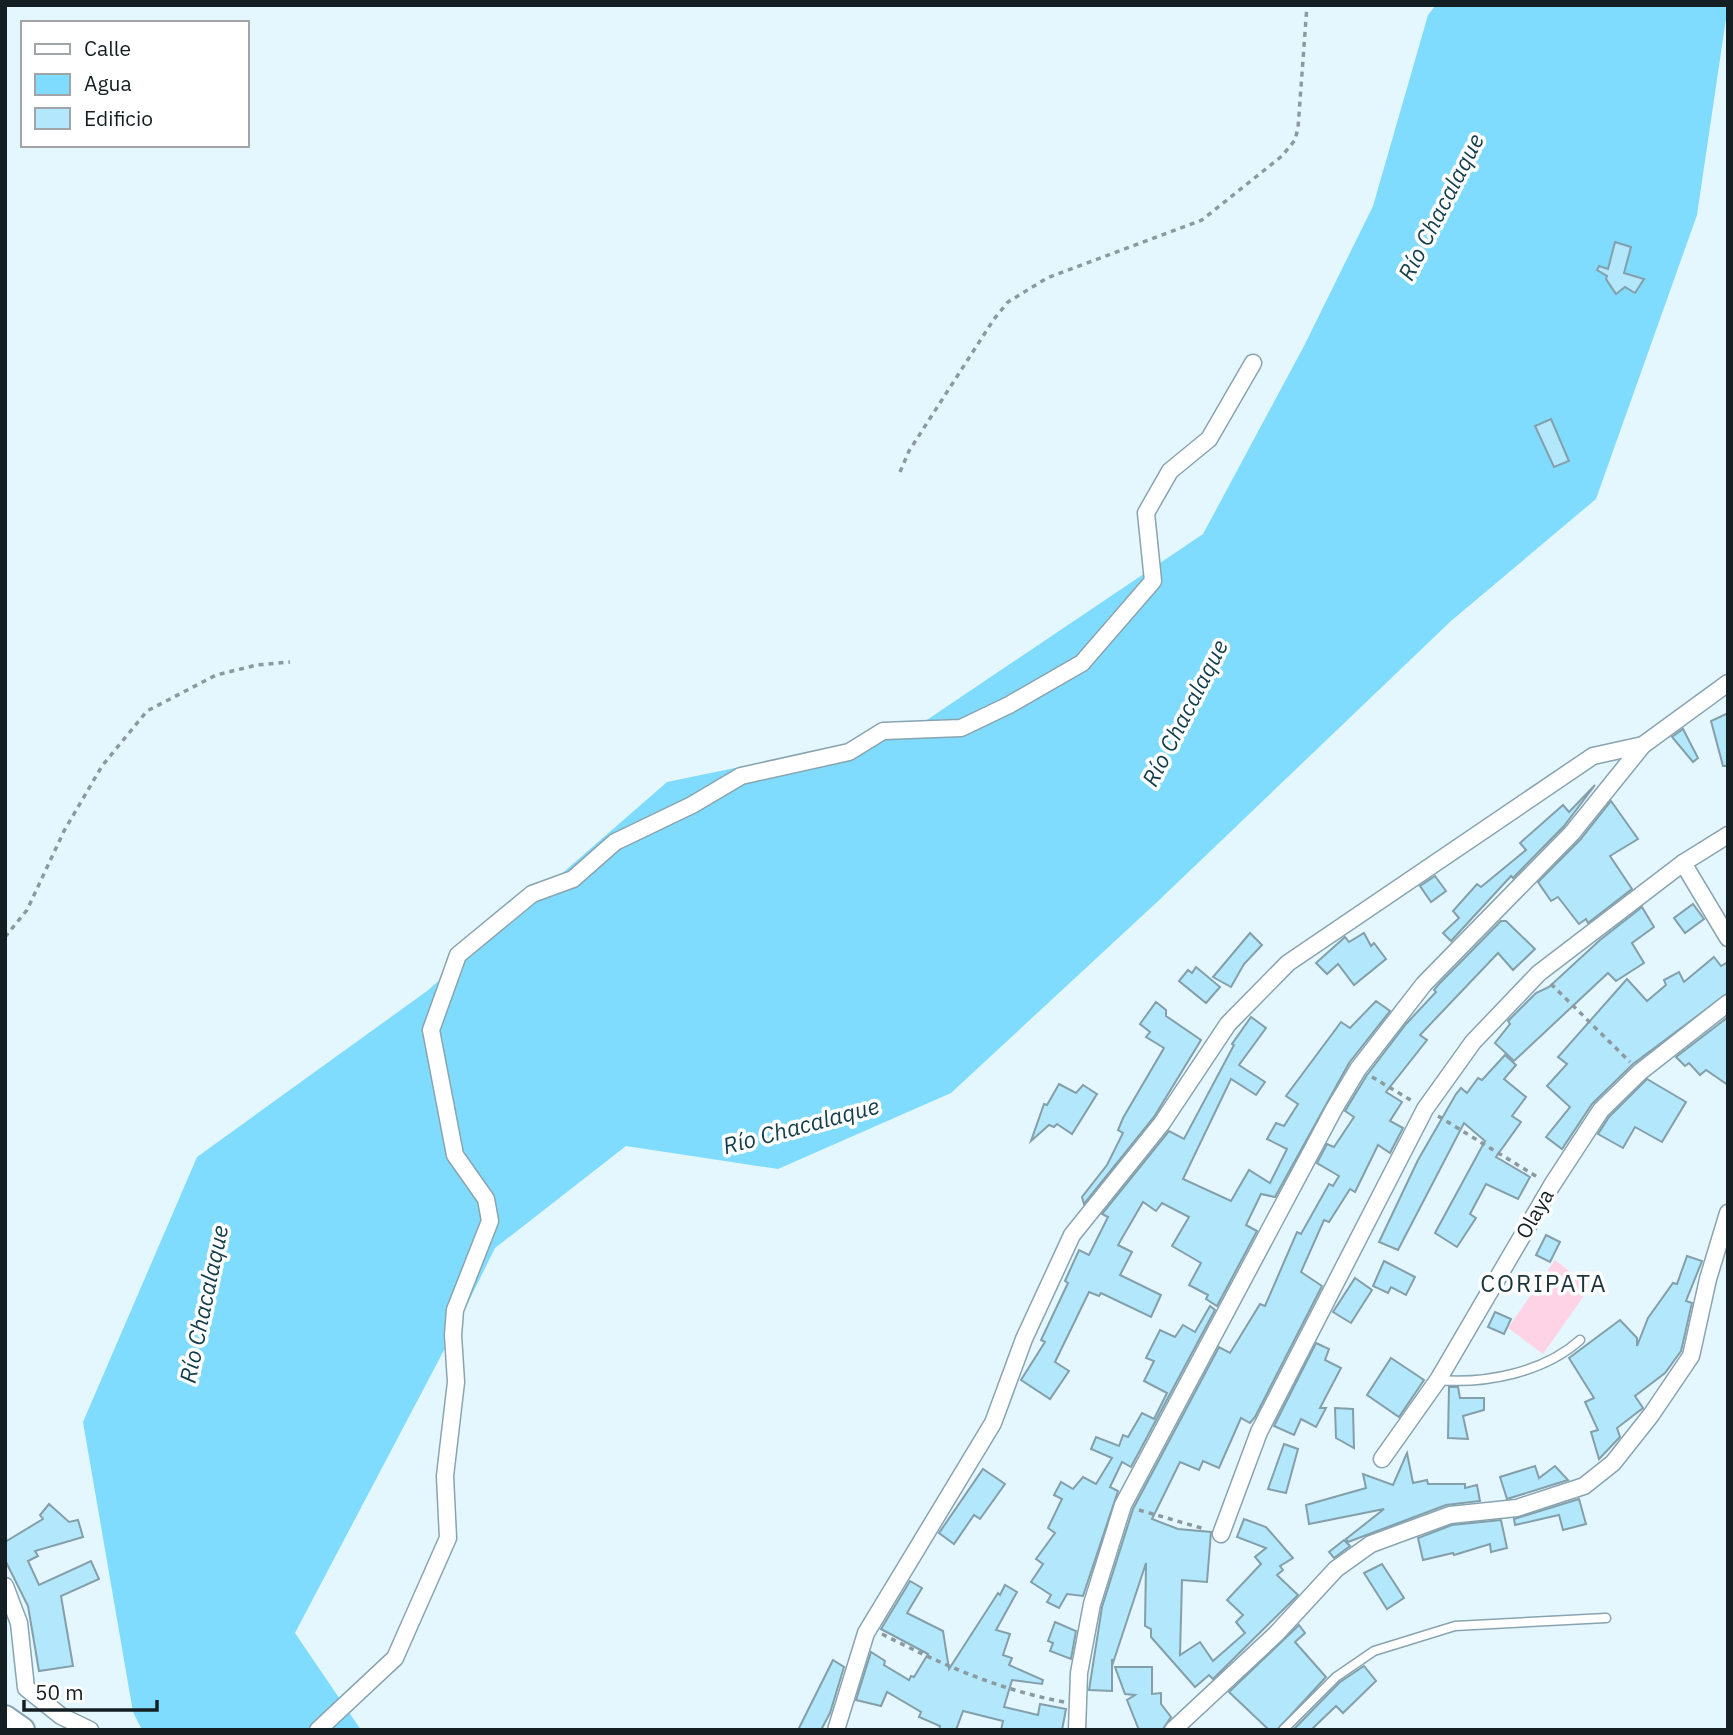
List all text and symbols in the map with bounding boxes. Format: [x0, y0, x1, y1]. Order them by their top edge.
legend [21, 21, 248, 147]
text: Calle [84, 34, 131, 62]
text: Agua [84, 69, 132, 97]
text: Edificio [84, 104, 153, 132]
water label: Río Chacalaque [1390, 128, 1490, 285]
water label: Río Chacalaque [1134, 634, 1234, 791]
water label: Río Chacalaque [719, 1090, 882, 1160]
street label: Olaya [1509, 1184, 1560, 1243]
water label: Río Chacalaque [172, 1222, 234, 1385]
district label: CORIPATA [1480, 1267, 1608, 1299]
scale bar [24, 1668, 158, 1712]
text: 50 m [35, 1678, 84, 1706]

